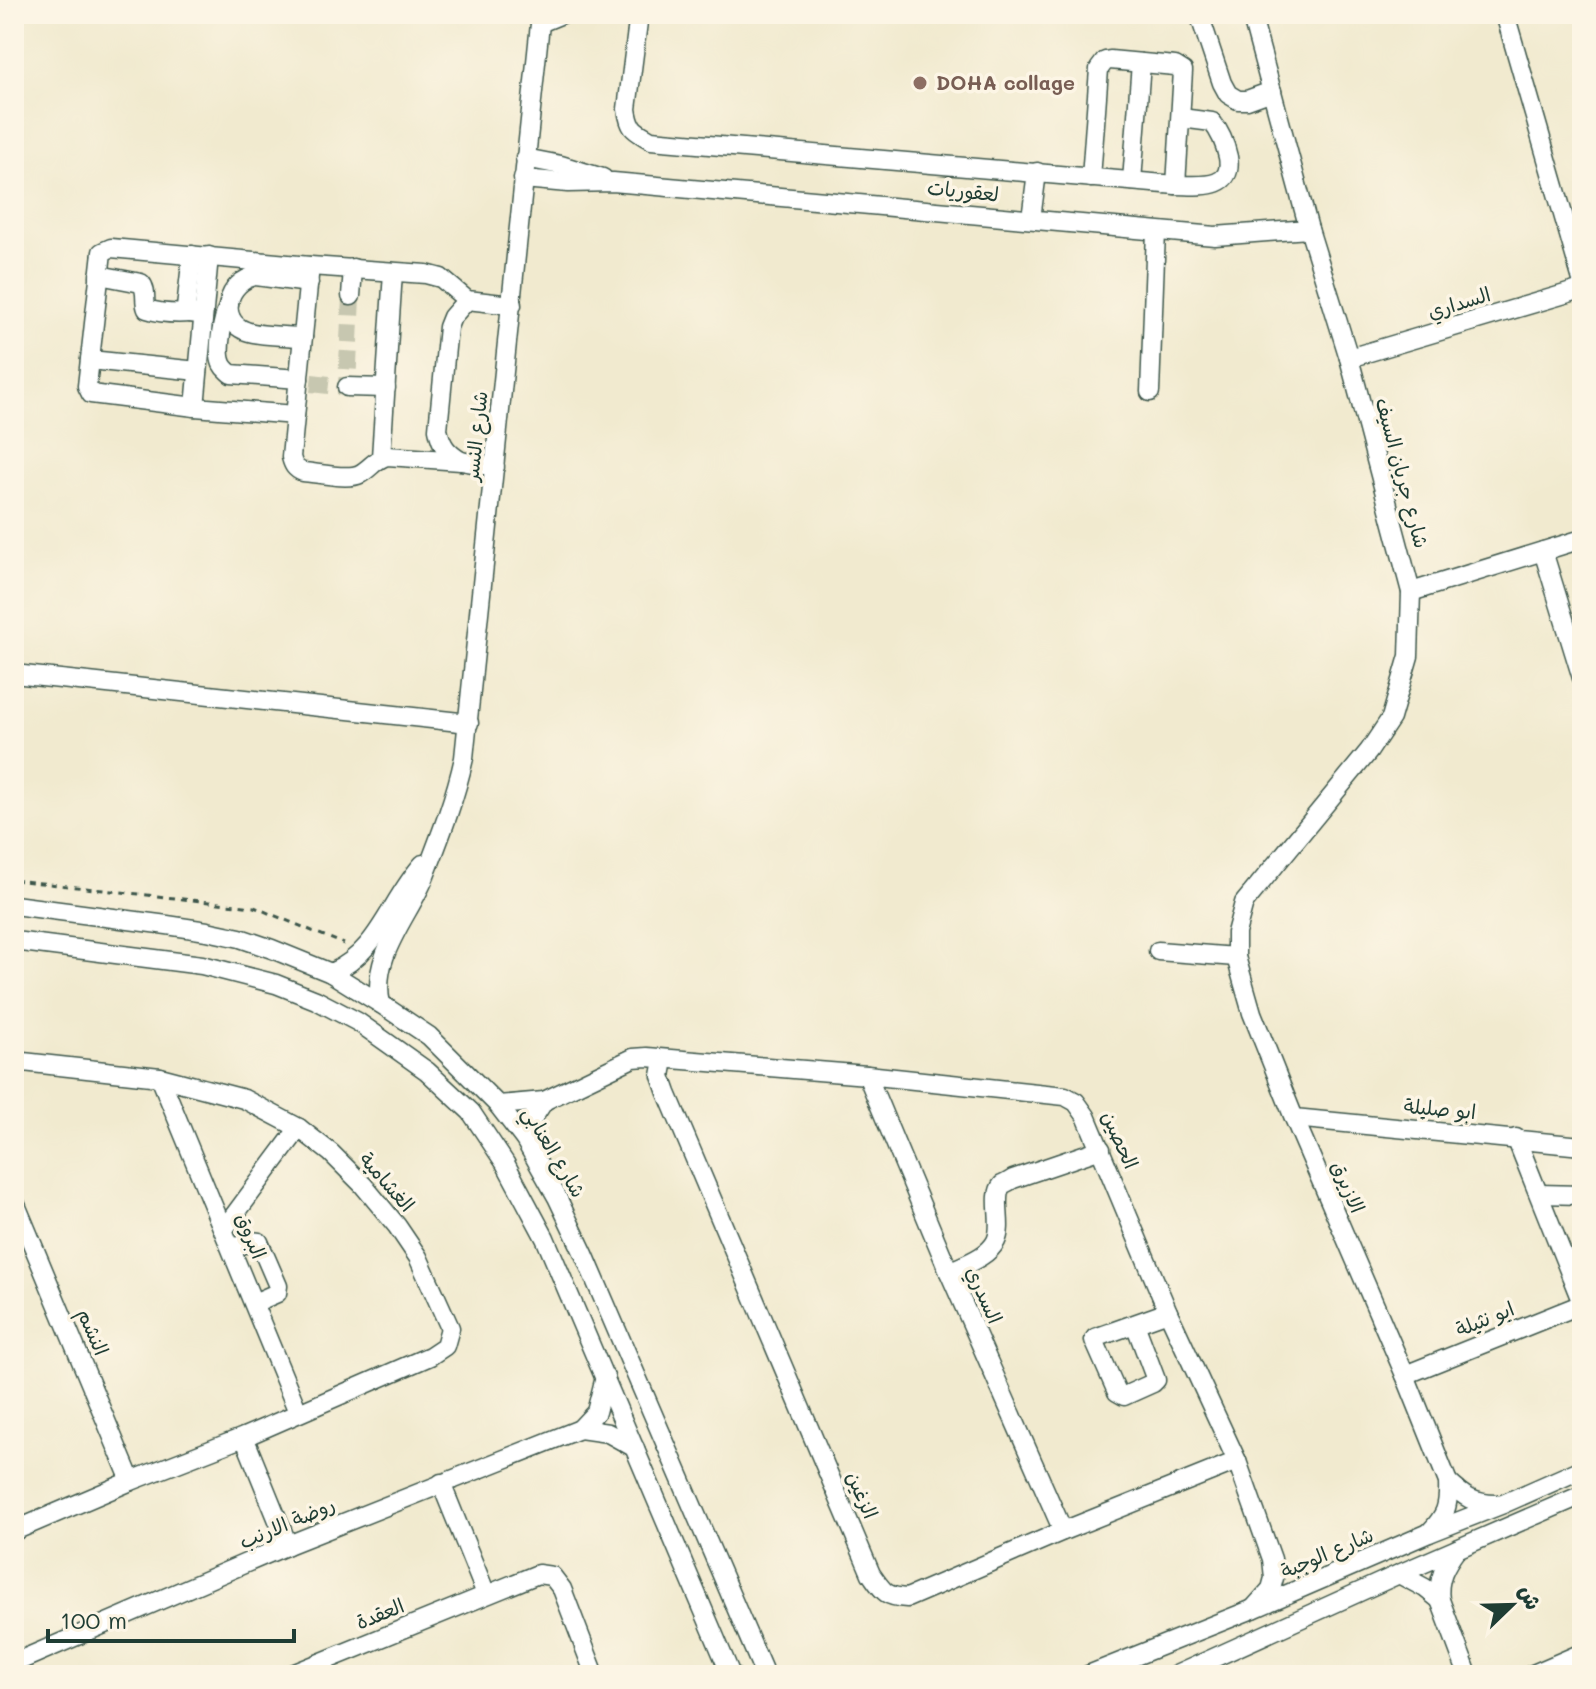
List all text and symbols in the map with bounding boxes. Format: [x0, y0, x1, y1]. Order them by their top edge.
place label: DOHA collage [936, 69, 1075, 95]
marker: DOHA collage [911, 74, 929, 92]
street label: لعقوريات [926, 173, 1000, 208]
street label: السداري [1424, 280, 1494, 327]
street label: شارع النسر [457, 390, 495, 484]
street label: شارع جريان السيف [1368, 395, 1436, 551]
street label: ابو صليلة [1403, 1092, 1477, 1124]
street label: شارع العنابي [512, 1101, 592, 1205]
street label: الحصين [1097, 1107, 1145, 1173]
street label: الغشامية [355, 1146, 421, 1217]
street label: الازيرق [1326, 1157, 1371, 1217]
street label: البروق [231, 1209, 273, 1263]
street label: السدري [958, 1262, 1009, 1328]
street label: ابو نثيلة [1451, 1295, 1518, 1342]
street label: النشم [70, 1304, 115, 1360]
street label: الزغين [841, 1467, 884, 1522]
street label: روضة الارنب [235, 1490, 338, 1554]
street label: شارع الوجبة [1276, 1521, 1378, 1585]
north arrow [1472, 1565, 1552, 1645]
text: ش [1513, 1580, 1549, 1614]
street label: العقدة [352, 1592, 408, 1635]
scale bar [48, 1593, 294, 1643]
text: 100 m [60, 1604, 127, 1635]

